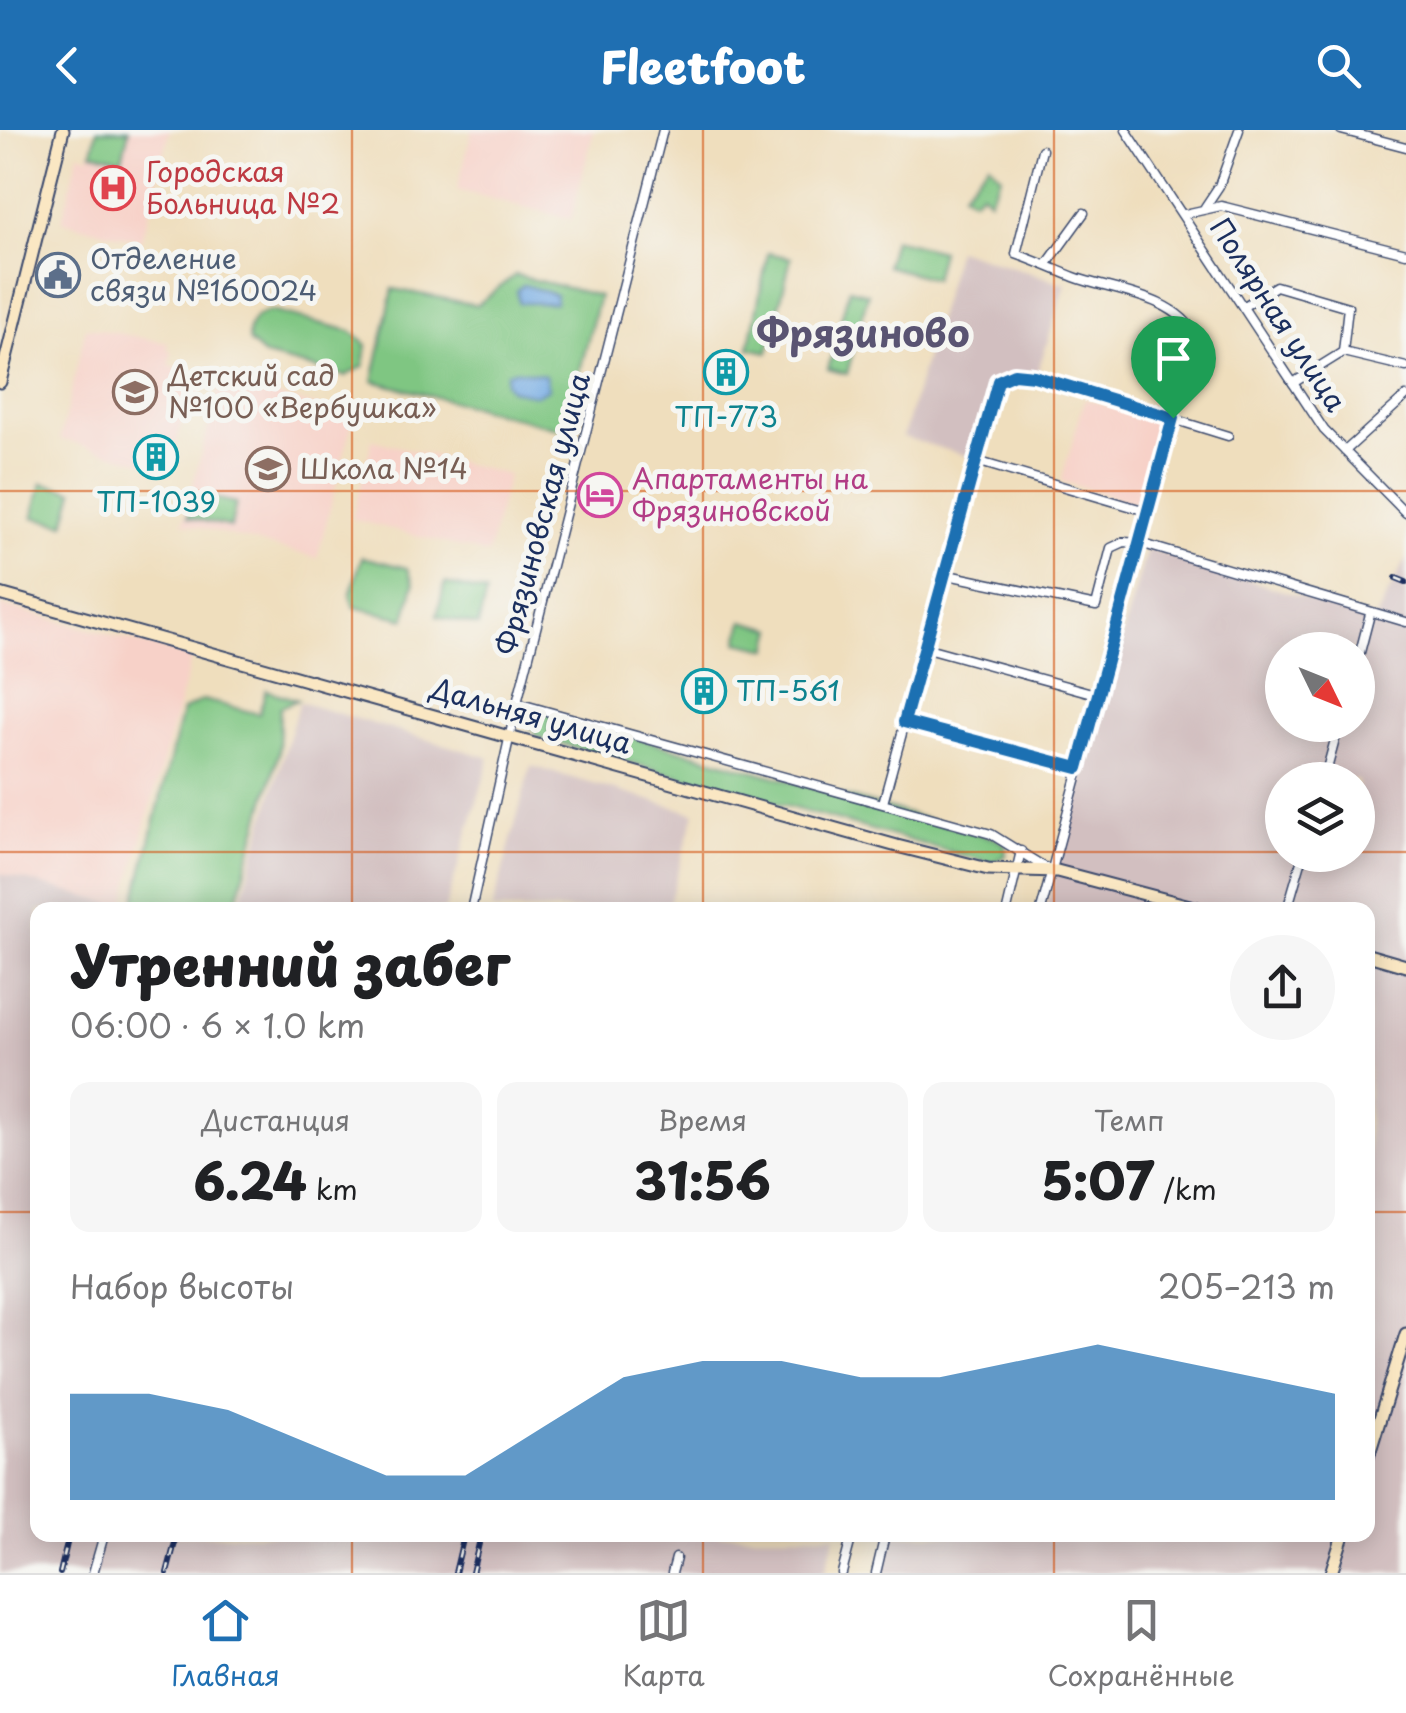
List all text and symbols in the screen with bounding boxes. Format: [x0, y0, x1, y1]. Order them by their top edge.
text: Fleetfoot [600, 31, 806, 99]
icon: back [40, 38, 95, 93]
icon: search [1311, 38, 1366, 93]
place label: Городская Больница №2 [146, 149, 340, 224]
hospital icon: Городская Больница №2 [90, 165, 136, 211]
street label: Полярная улица [1200, 209, 1358, 420]
place label: Отделение связи №160024 [90, 236, 317, 311]
public building icon: Отделение связи №160024 [35, 252, 81, 298]
district label: Фрязиново [756, 303, 970, 360]
pin [1131, 316, 1216, 419]
icon: arrive [1146, 331, 1201, 386]
building icon: ТП-773 [703, 349, 749, 395]
place label: Детский сад №100 «Вербушка» [167, 353, 437, 428]
street label: Фрязиновская улица [483, 367, 600, 659]
school or university icon: Детский сад №100 «Вербушка» [112, 369, 158, 415]
place label: ТП-773 [674, 394, 778, 437]
building icon: ТП-1039 [133, 434, 179, 480]
school or university icon: Школа №14 [245, 446, 291, 492]
place label: Школа №14 [300, 446, 468, 489]
place label: Апартаменты на Фрязиновской [632, 456, 868, 531]
hotel icon: Апартаменты на Фрязиновской [577, 472, 623, 518]
place label: ТП-1039 [96, 479, 216, 522]
north arrow [1265, 632, 1375, 742]
map controls [1265, 632, 1375, 872]
street label: Дальняя улица [425, 665, 637, 764]
building icon: ТП-561 [681, 668, 727, 714]
place label: ТП-561 [736, 668, 840, 711]
button: layers [1265, 762, 1375, 872]
text: Утренний забег [70, 922, 510, 1005]
button: share [1230, 935, 1335, 1040]
text: 06:00 · 6 × 1.0 km [70, 1001, 365, 1049]
text: Дистанция [202, 1098, 350, 1141]
text: Время [658, 1098, 747, 1141]
text: Темп [1094, 1098, 1165, 1141]
text: 6.24 [194, 1141, 307, 1217]
text: 31:56 [634, 1141, 771, 1217]
text: 5:07 [1041, 1141, 1154, 1217]
text: km [307, 1167, 358, 1210]
text: /km [1154, 1167, 1217, 1210]
text: Набор высоты [70, 1262, 294, 1310]
text: 205–213 m [1158, 1262, 1335, 1310]
tab: Главная [171, 1593, 280, 1696]
tab: Карта [623, 1593, 705, 1696]
tab: Сохранённые [1047, 1593, 1235, 1696]

